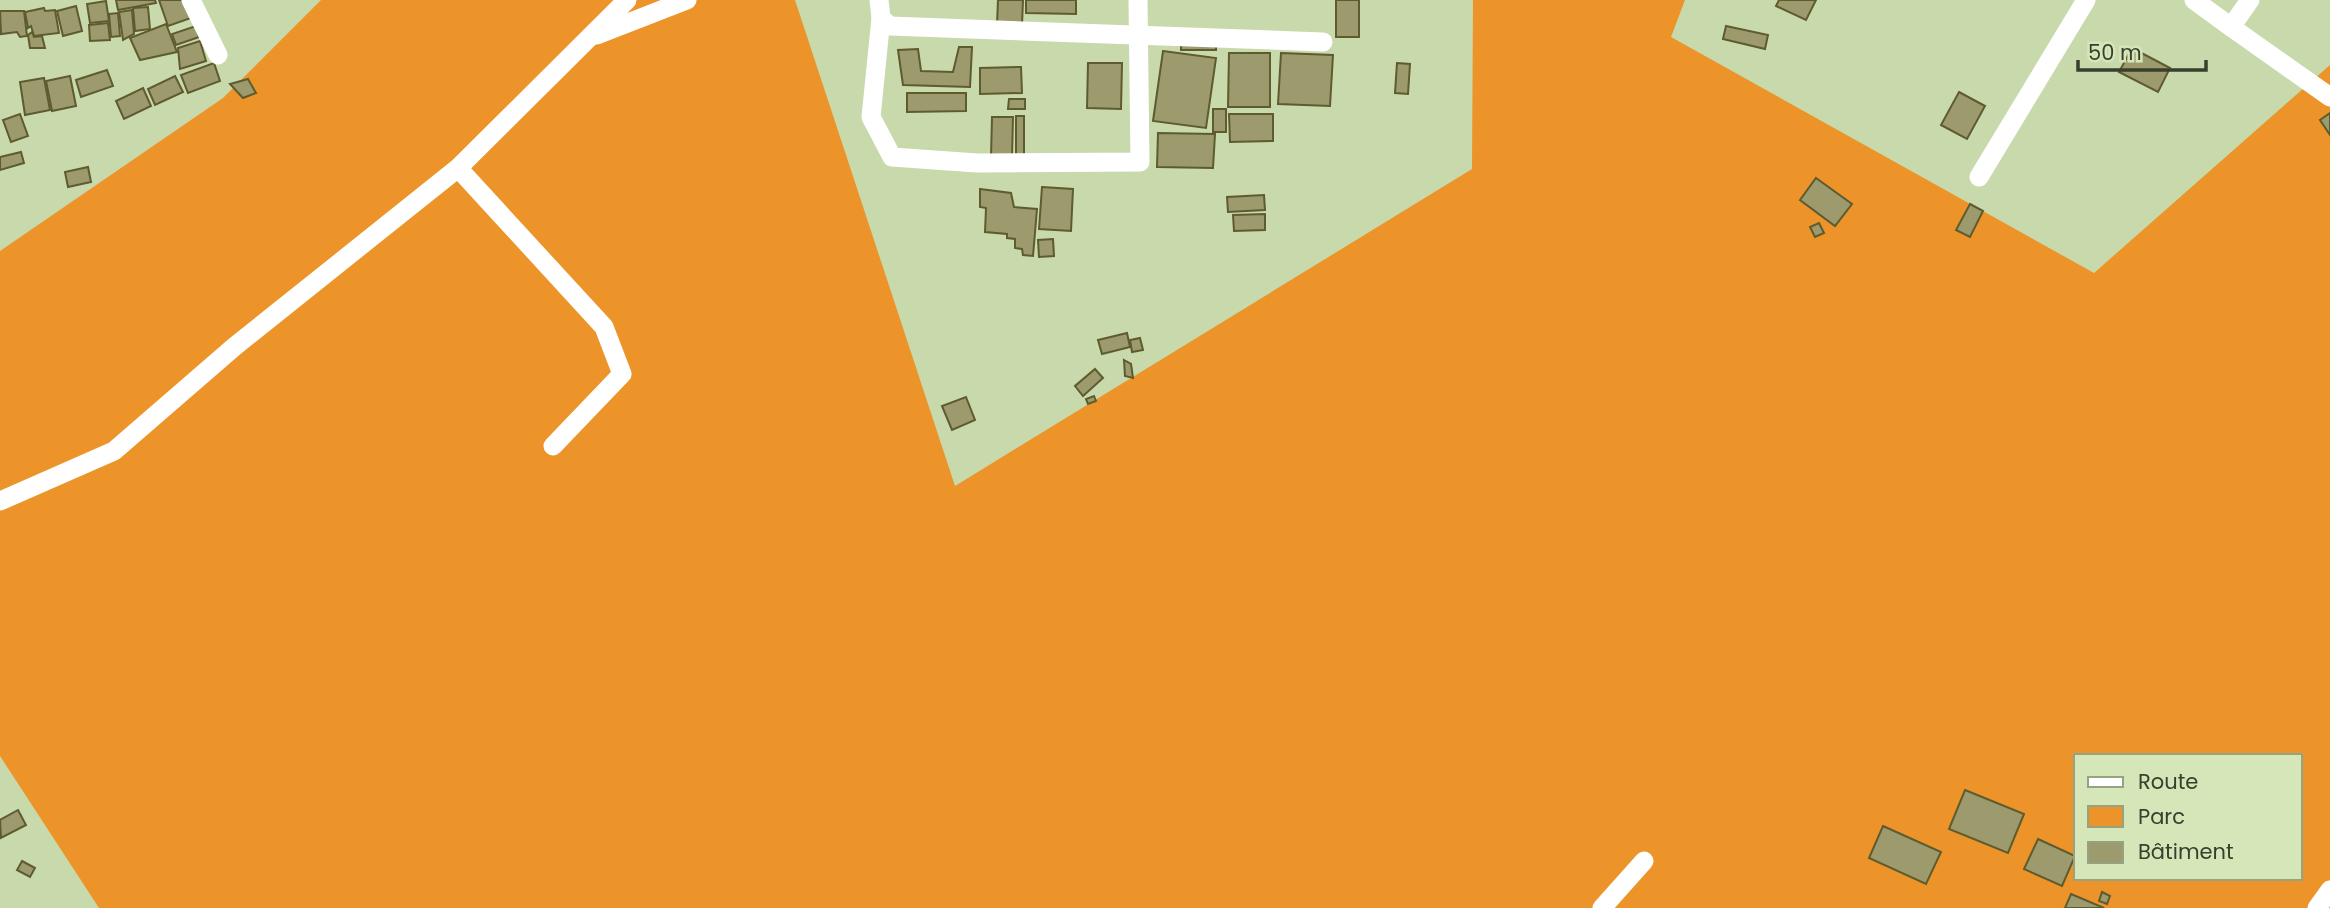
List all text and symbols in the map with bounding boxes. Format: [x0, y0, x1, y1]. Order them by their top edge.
scale bar [2078, 28, 2206, 72]
text: 50 m [2088, 38, 2142, 67]
legend [2074, 754, 2302, 880]
text: Route [2138, 767, 2198, 796]
text: Parc [2138, 802, 2185, 831]
text: Bâtiment [2138, 837, 2234, 866]

